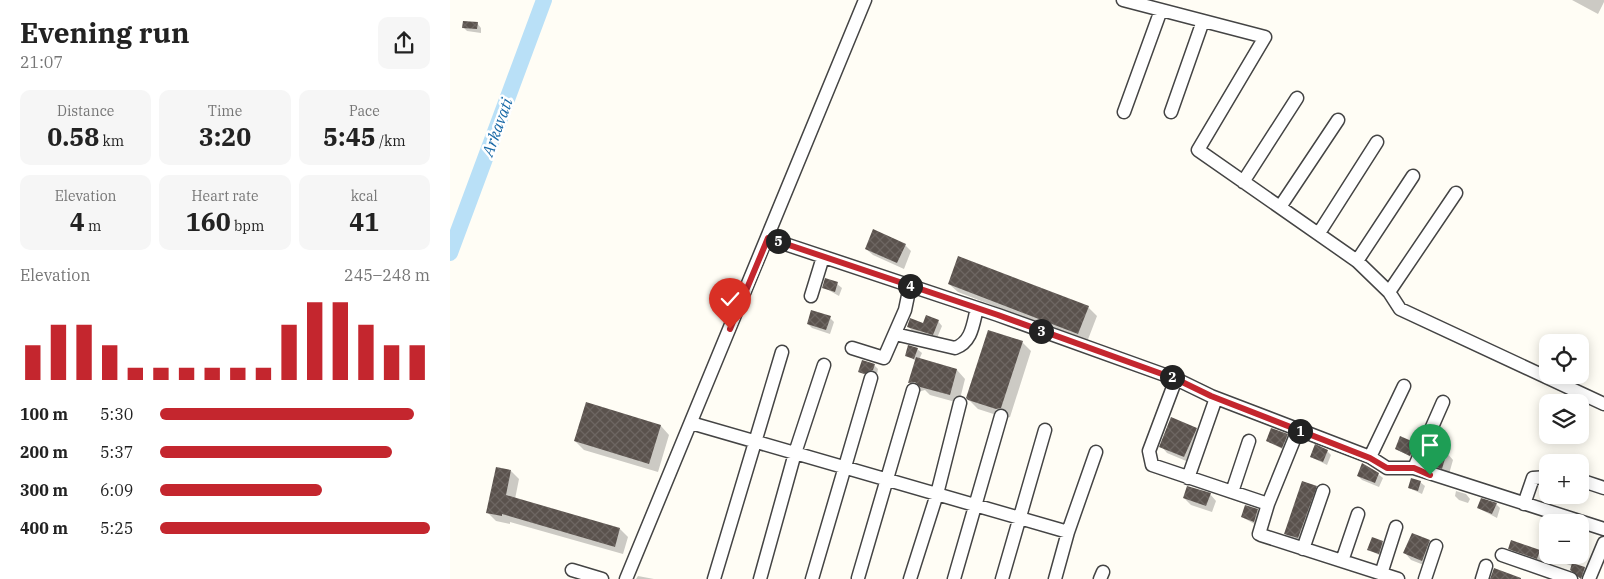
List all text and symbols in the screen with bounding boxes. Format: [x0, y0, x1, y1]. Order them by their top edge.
text: Evening run [20, 14, 189, 51]
button: share [378, 17, 430, 69]
text: 21:07 [20, 52, 63, 72]
water label: Arkavati [477, 95, 517, 160]
text: Distance [57, 102, 114, 120]
text: Time [208, 102, 242, 120]
text: Pace [349, 102, 380, 120]
text: 0.58 [47, 120, 99, 153]
text: 3:20 [199, 120, 251, 153]
text: 5:45 [323, 120, 376, 153]
text: km [99, 132, 124, 150]
text: /km [376, 132, 406, 150]
text: Elevation [55, 187, 117, 205]
text: Heart rate [191, 187, 258, 205]
text: kcal [351, 187, 378, 205]
text: 4 [70, 205, 85, 238]
text: 160 [186, 205, 231, 238]
text: 41 [349, 205, 379, 238]
text: m [85, 217, 101, 235]
text: bpm [231, 217, 264, 235]
pin: 5 [766, 228, 790, 254]
text: 5 [774, 232, 783, 250]
text: Elevation [20, 265, 90, 285]
text: 245–248 m [344, 265, 430, 285]
pin: 4 [898, 274, 922, 298]
text: 4 [906, 277, 915, 295]
pin [709, 278, 751, 329]
icon: check [716, 285, 744, 313]
pin: 3 [1028, 318, 1054, 344]
text: 3 [1037, 322, 1046, 340]
map controls [1539, 334, 1589, 564]
button: locate [1539, 334, 1589, 384]
pin: 2 [1160, 364, 1184, 390]
text: 2 [1168, 368, 1177, 386]
button: layers [1539, 394, 1589, 444]
text: 100 m [20, 404, 68, 424]
text: 5:30 [100, 404, 133, 424]
pin: 1 [1288, 418, 1312, 444]
text: 1 [1296, 422, 1305, 440]
pin [1409, 424, 1451, 475]
icon: arrive [1416, 431, 1444, 459]
text: 200 m [20, 442, 68, 462]
text: 5:37 [100, 442, 133, 462]
button: + [1539, 454, 1589, 504]
text: 300 m [20, 480, 68, 500]
text: 6:09 [100, 480, 133, 500]
button: − [1539, 514, 1589, 564]
text: 400 m [20, 518, 68, 538]
text: 5:25 [100, 518, 133, 538]

